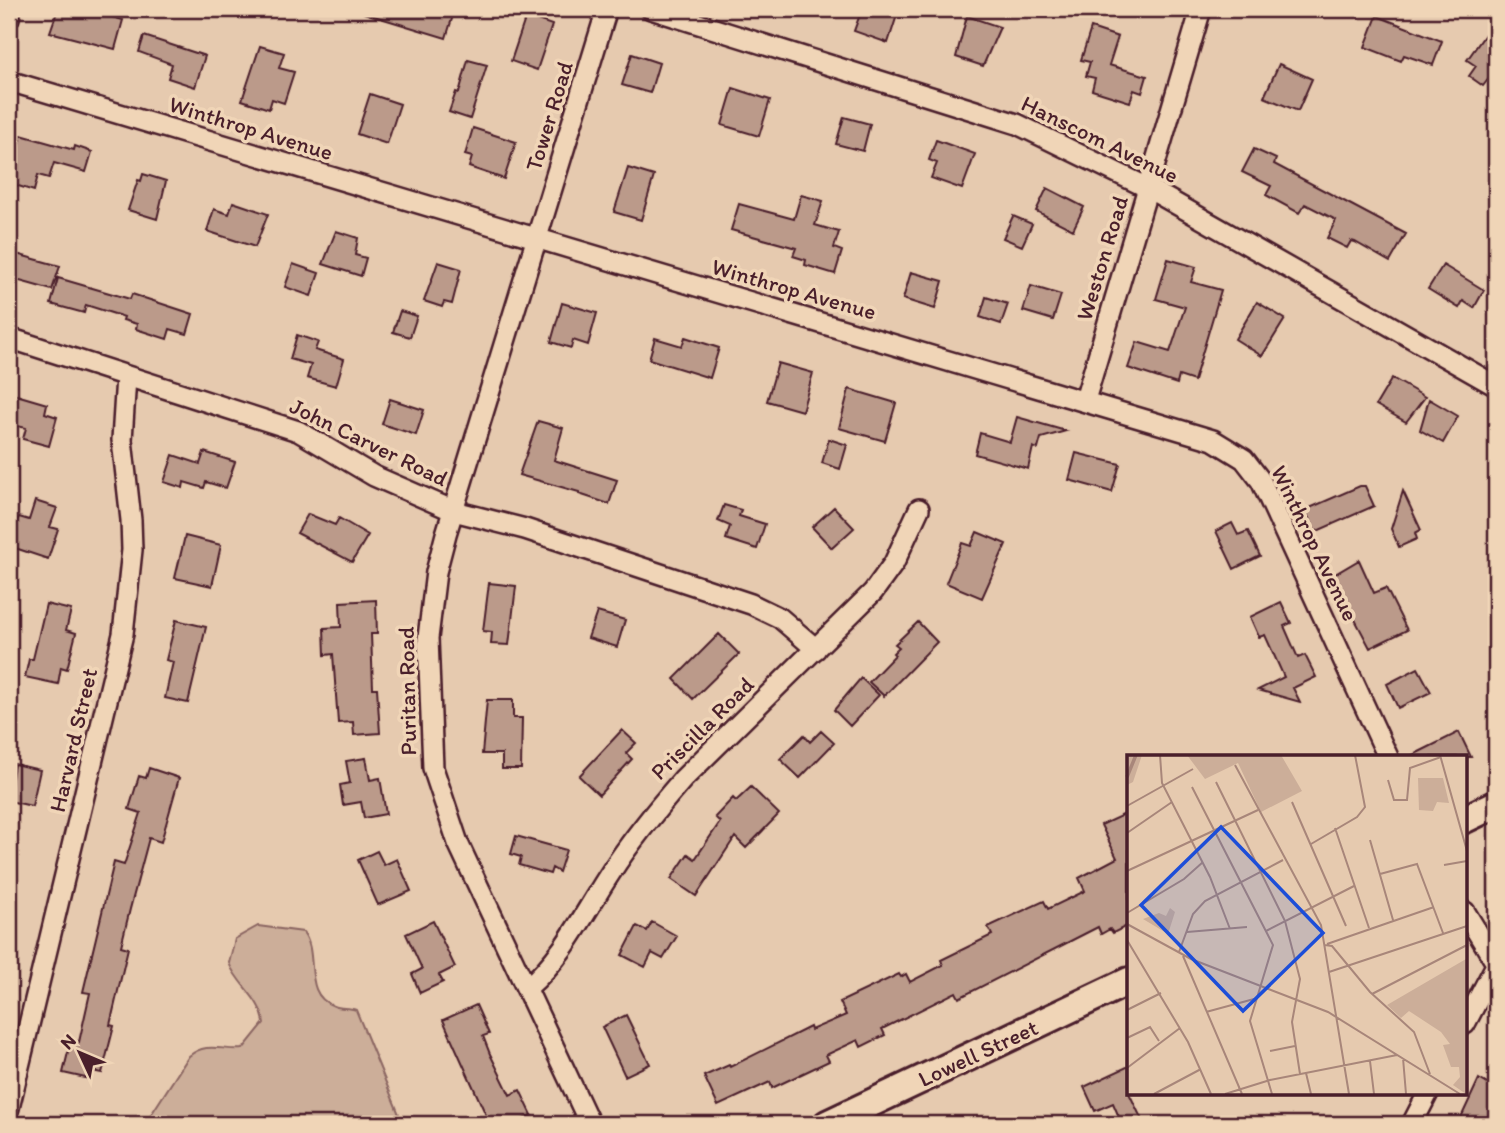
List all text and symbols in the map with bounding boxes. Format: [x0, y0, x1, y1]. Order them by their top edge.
street label: Tower Road [519, 57, 579, 174]
street label: Hanscom Avenue [1017, 89, 1183, 189]
street label: Winthrop Avenue [166, 90, 336, 166]
street label: Weston Road [1070, 192, 1134, 324]
street label: Winthrop Avenue [709, 252, 879, 326]
street label: John Carver Road [285, 392, 453, 493]
street label: Winthrop Avenue [1265, 461, 1365, 625]
street label: Puritan Road [392, 626, 422, 756]
street label: Harvard Street [43, 665, 103, 815]
street label: Priscilla Road [645, 670, 760, 785]
inset map [1127, 755, 1466, 1094]
street label: Lowell Street [914, 1013, 1043, 1093]
north arrow [46, 1018, 116, 1088]
text: N [55, 1029, 81, 1054]

